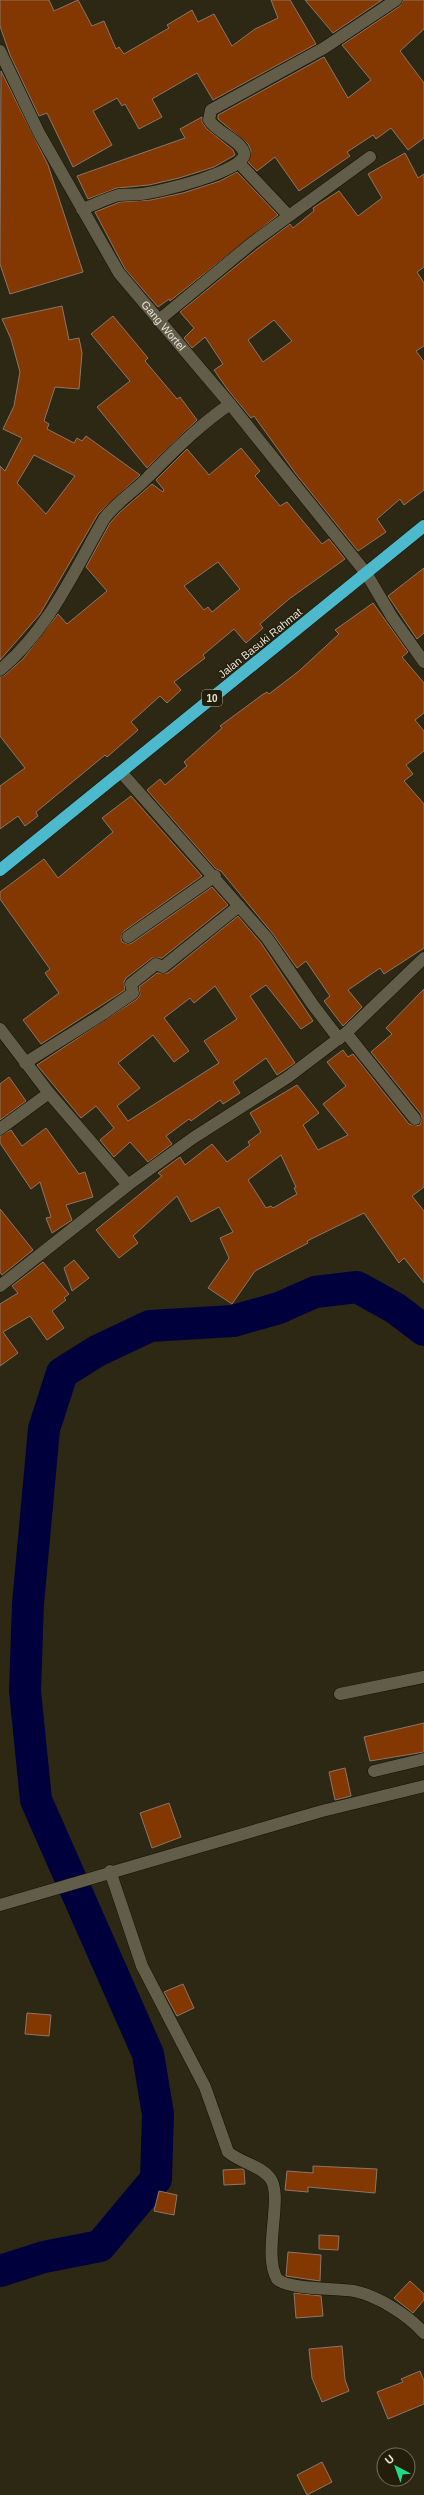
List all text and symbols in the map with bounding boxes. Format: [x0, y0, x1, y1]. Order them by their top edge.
street label: Gang Wortel [139, 298, 188, 353]
street label: Jalan Basuki Rahmat [216, 606, 304, 680]
road number: 10 [202, 690, 222, 706]
north arrow [376, 2447, 416, 2487]
text: U [383, 2452, 396, 2467]

